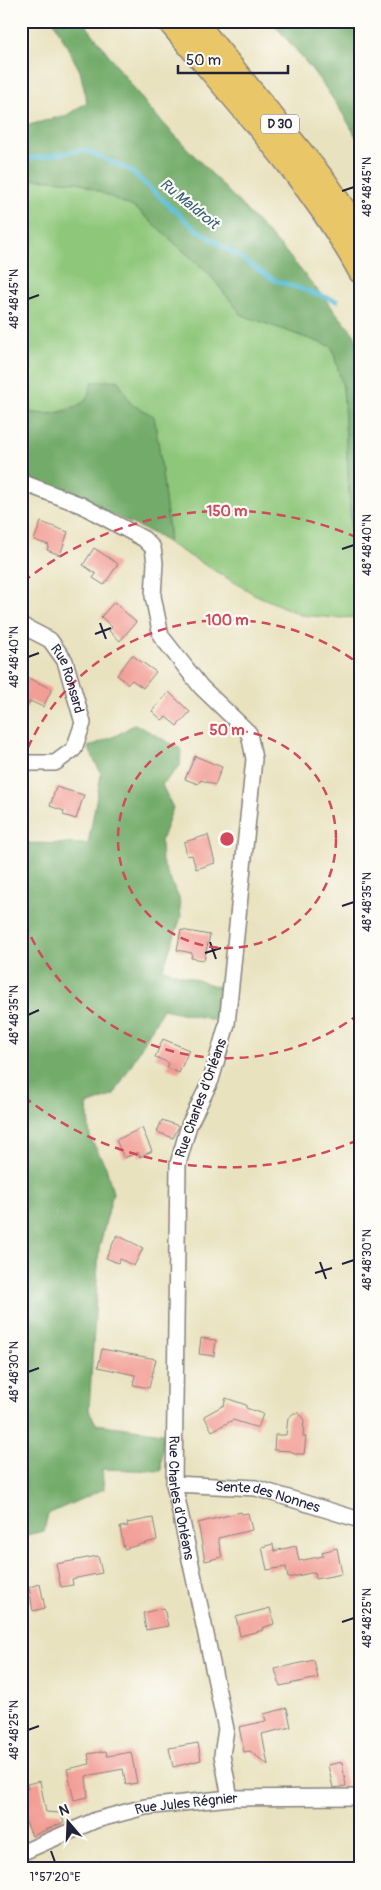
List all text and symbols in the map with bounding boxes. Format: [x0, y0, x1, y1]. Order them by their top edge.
scale bar [178, 42, 288, 74]
text: 50 m [186, 51, 221, 70]
road number: D 30 [261, 115, 299, 134]
text: 48°48'45"N [360, 157, 375, 217]
water label: Ru Maldroit [156, 175, 224, 235]
text: 48°48'45"N [7, 269, 22, 329]
text: 150 m [207, 502, 247, 521]
text: 48°48'40"N [360, 514, 375, 576]
text: 100 m [206, 611, 248, 630]
text: 48°48'40"N [7, 626, 22, 688]
street label: Rue Ronsard [47, 641, 88, 715]
text: 50 m [210, 721, 244, 740]
centre of rings [218, 830, 236, 848]
text: 48°48'35"N [360, 872, 375, 932]
text: 48°48'35"N [7, 985, 22, 1045]
street label: Rue Charles d'Orléans [172, 1035, 231, 1160]
text: 48°48'30"N [360, 1229, 375, 1291]
text: 48°48'30"N [7, 1341, 22, 1403]
street label: Rue Charles d'Orléans [165, 1435, 199, 1562]
street label: Sente des Nonnes [215, 1478, 323, 1516]
text: 48°48'25"N [360, 1588, 375, 1648]
text: 48°48'25"N [7, 1700, 22, 1760]
street label: Rue Jules Régnier [133, 1789, 238, 1818]
north arrow [42, 1798, 92, 1848]
text: N [57, 1801, 71, 1820]
text: 1°57'20"E [29, 1870, 81, 1885]

